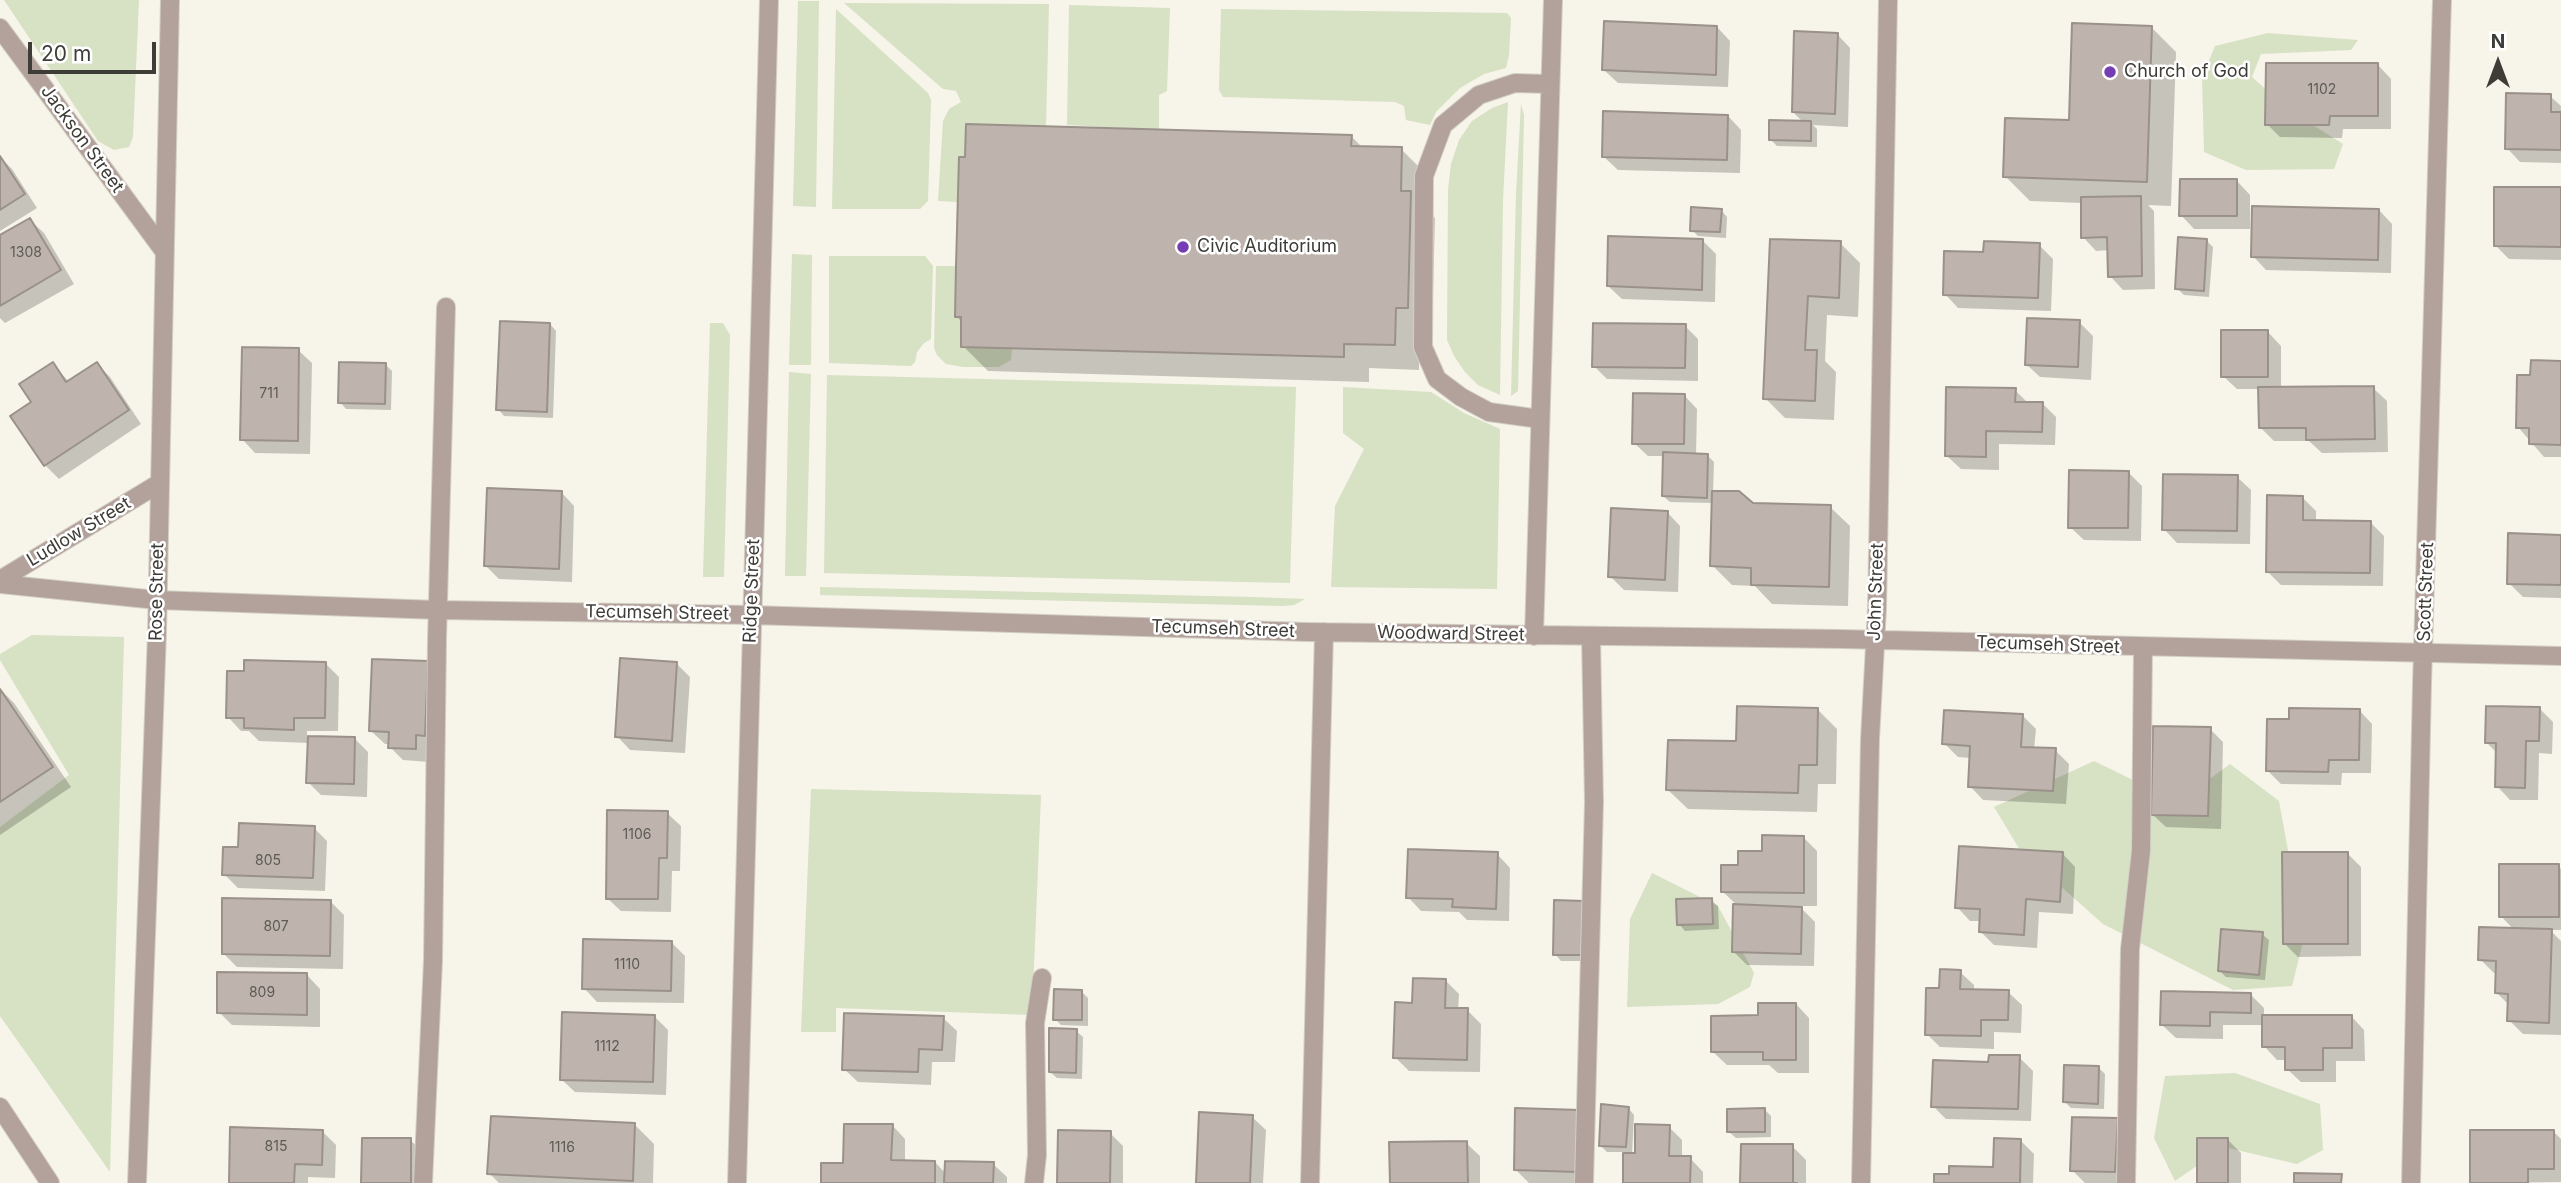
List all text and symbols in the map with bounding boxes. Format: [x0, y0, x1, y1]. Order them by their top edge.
scale bar [32, 28, 159, 72]
north arrow [2463, 28, 2533, 98]
text: N [2491, 30, 2505, 53]
text: 20 m [41, 41, 91, 66]
place label: Church of God [2124, 61, 2249, 83]
marker: Church of God [2102, 64, 2118, 80]
street label: Jackson Street [36, 81, 128, 197]
house number: 1102 [2308, 82, 2336, 98]
place label: Civic Auditorium [1197, 236, 1337, 258]
marker: Civic Auditorium [1175, 239, 1191, 255]
house number: 1308 [10, 245, 42, 261]
house number: 711 [259, 386, 279, 402]
street label: Ludlow Street [23, 493, 135, 571]
street label: Ridge Street [739, 538, 765, 644]
street label: Scott Street [2413, 542, 2439, 642]
street label: Rose Street [145, 543, 169, 641]
street label: John Street [1863, 543, 1889, 641]
street label: Tecumseh Street [585, 601, 729, 625]
street label: Tecumseh Street [1151, 616, 1295, 642]
street label: Woodward Street [1377, 622, 1525, 646]
street label: Tecumseh Street [1976, 632, 2120, 658]
house number: 1106 [623, 827, 651, 843]
house number: 805 [255, 853, 281, 869]
house number: 807 [263, 919, 289, 935]
house number: 1110 [614, 957, 640, 973]
house number: 809 [249, 985, 275, 1001]
house number: 1112 [594, 1039, 620, 1055]
house number: 815 [265, 1139, 287, 1155]
house number: 1116 [549, 1140, 575, 1156]

